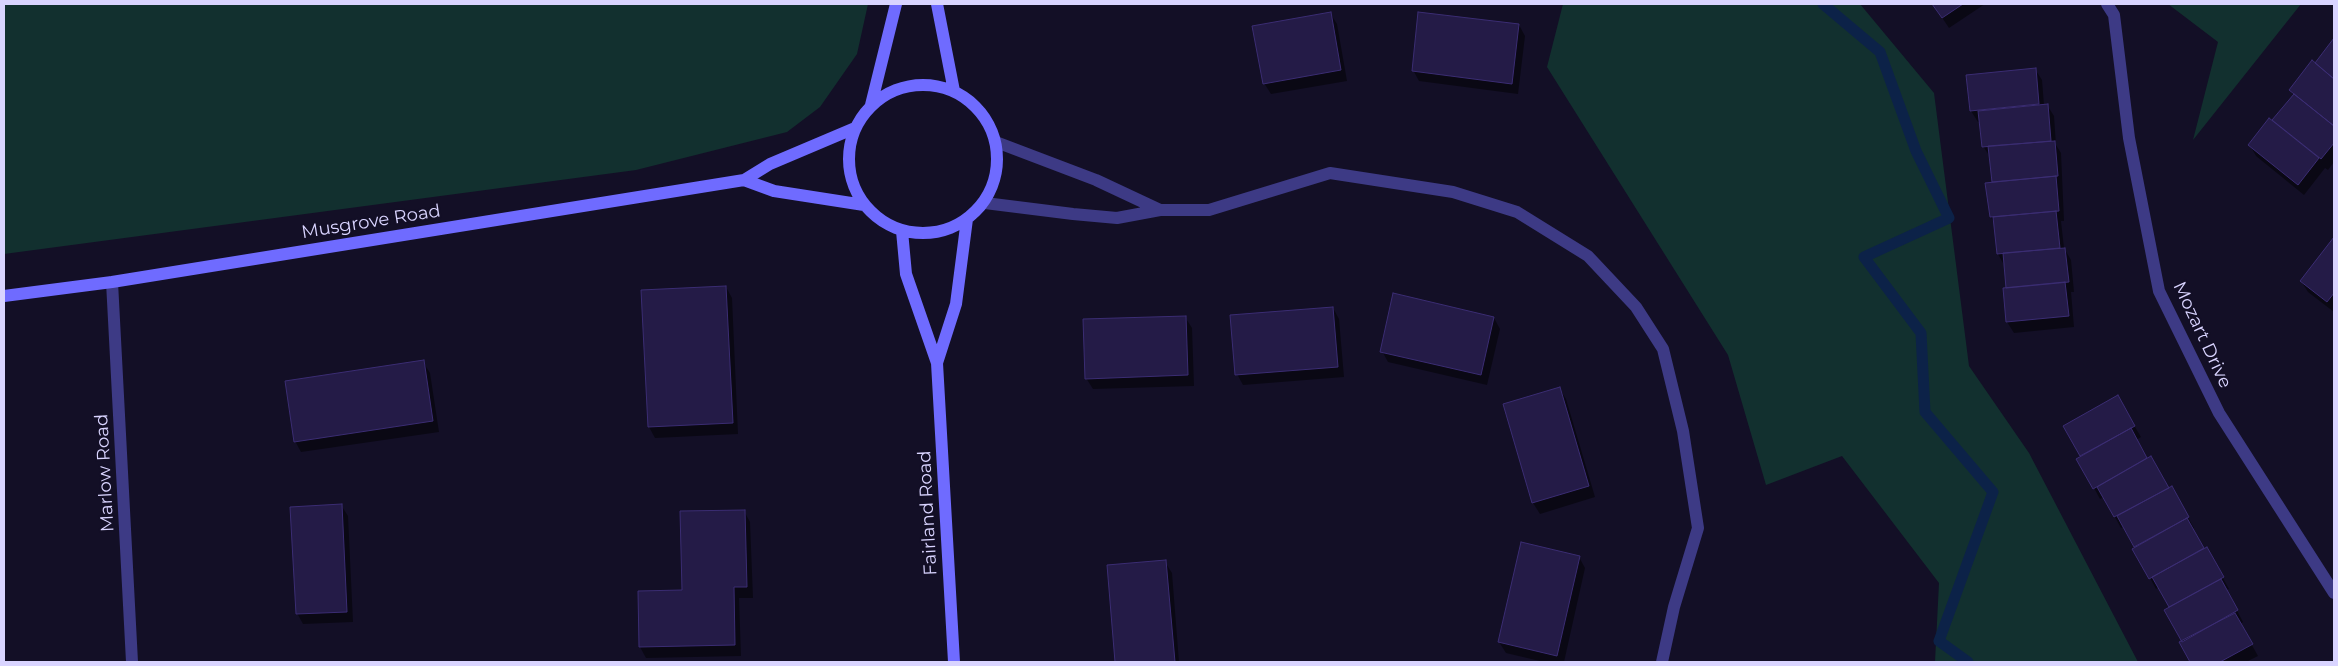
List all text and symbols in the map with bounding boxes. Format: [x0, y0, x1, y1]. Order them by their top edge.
street label: Musgrove Road [300, 200, 442, 244]
street label: Mozart Drive [2168, 278, 2236, 392]
street label: Marlow Road [91, 413, 119, 533]
street label: Fairland Road [914, 450, 942, 576]

